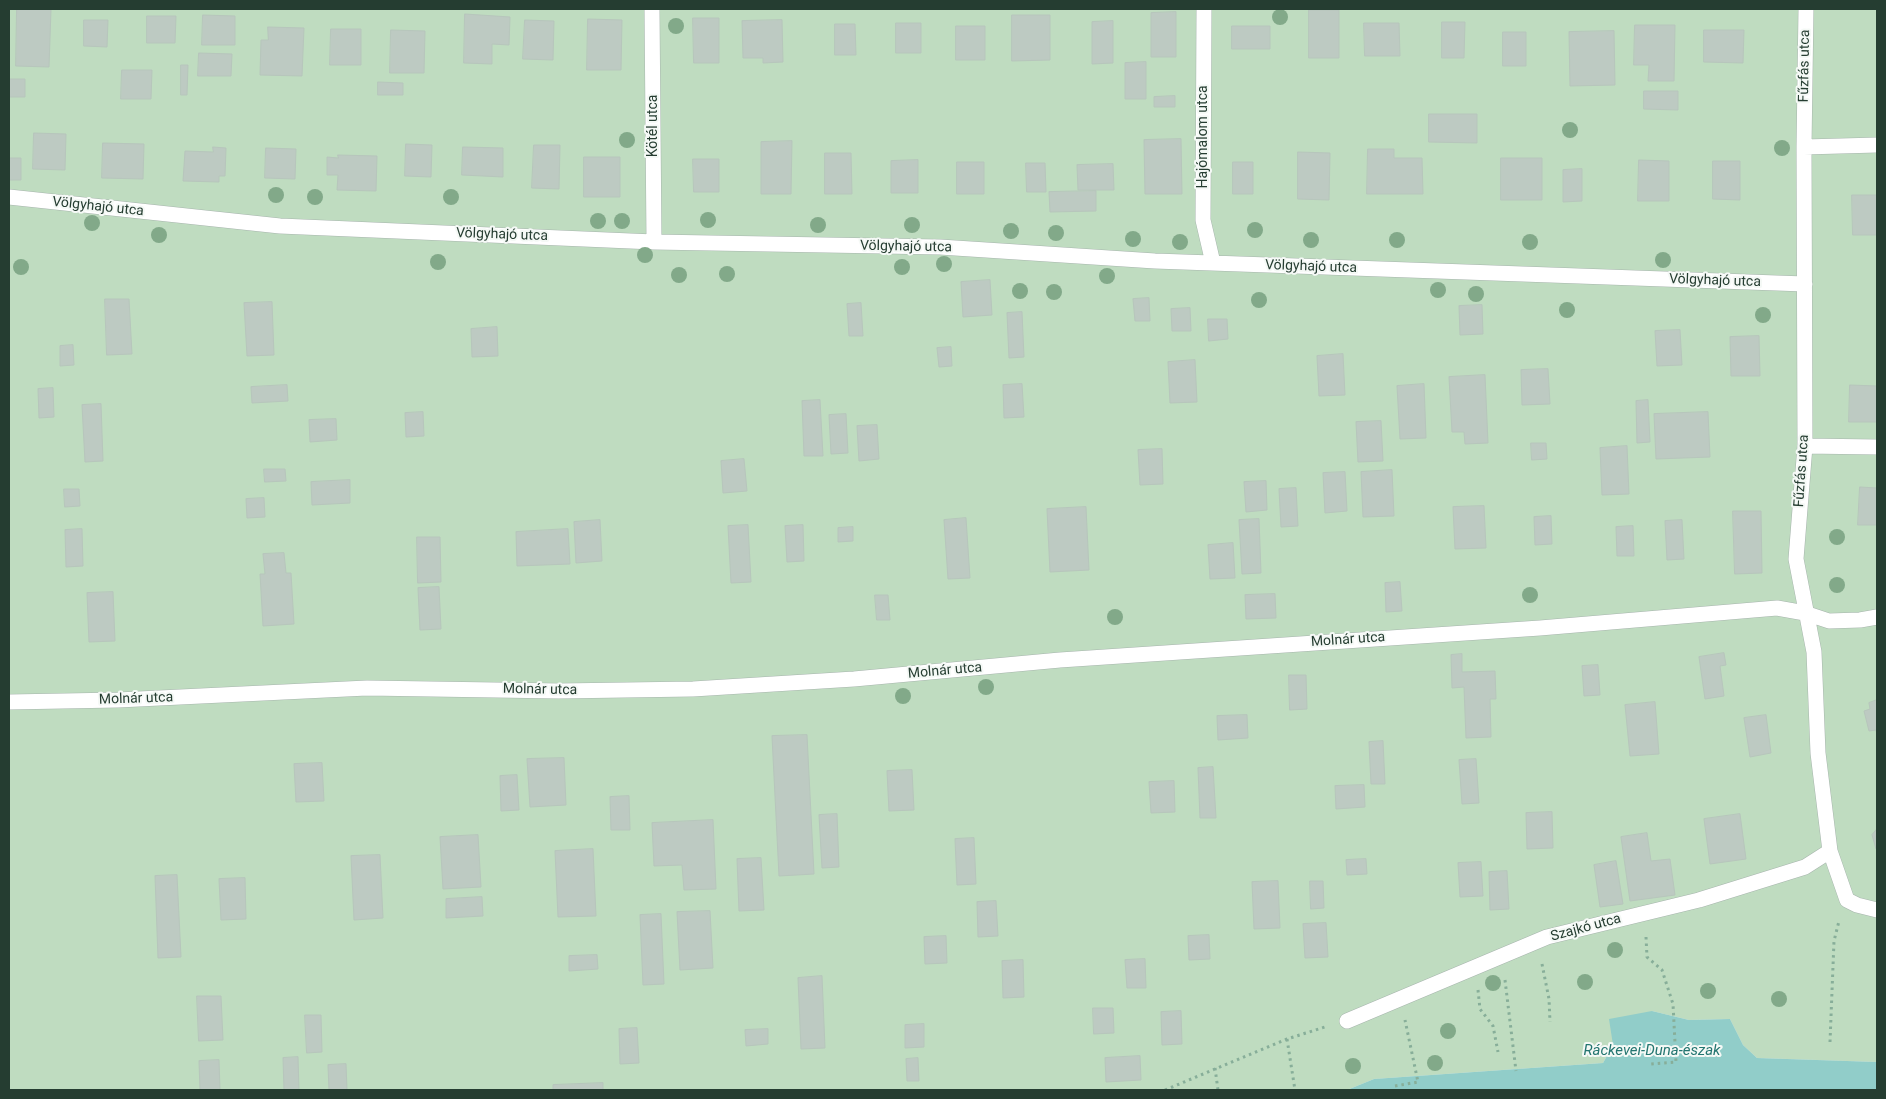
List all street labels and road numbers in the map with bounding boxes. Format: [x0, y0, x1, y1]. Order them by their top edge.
street label: Fűzfás utca [1796, 30, 1814, 102]
street label: Hajómalom utca [1195, 85, 1211, 189]
street label: Kötél utca [645, 95, 661, 157]
street label: Völgyhajó utca [51, 194, 145, 220]
street label: Völgyhajó utca [456, 225, 548, 245]
street label: Völgyhajó utca [860, 238, 952, 256]
street label: Völgyhajó utca [1265, 257, 1357, 277]
street label: Völgyhajó utca [1669, 271, 1761, 291]
street label: Fűzfás utca [1791, 434, 1813, 508]
street label: Molnár utca [1310, 629, 1386, 651]
street label: Molnár utca [907, 659, 983, 683]
street label: Molnár utca [503, 681, 577, 699]
street label: Molnár utca [99, 689, 173, 709]
street label: Szajkó utca [1549, 911, 1623, 945]

